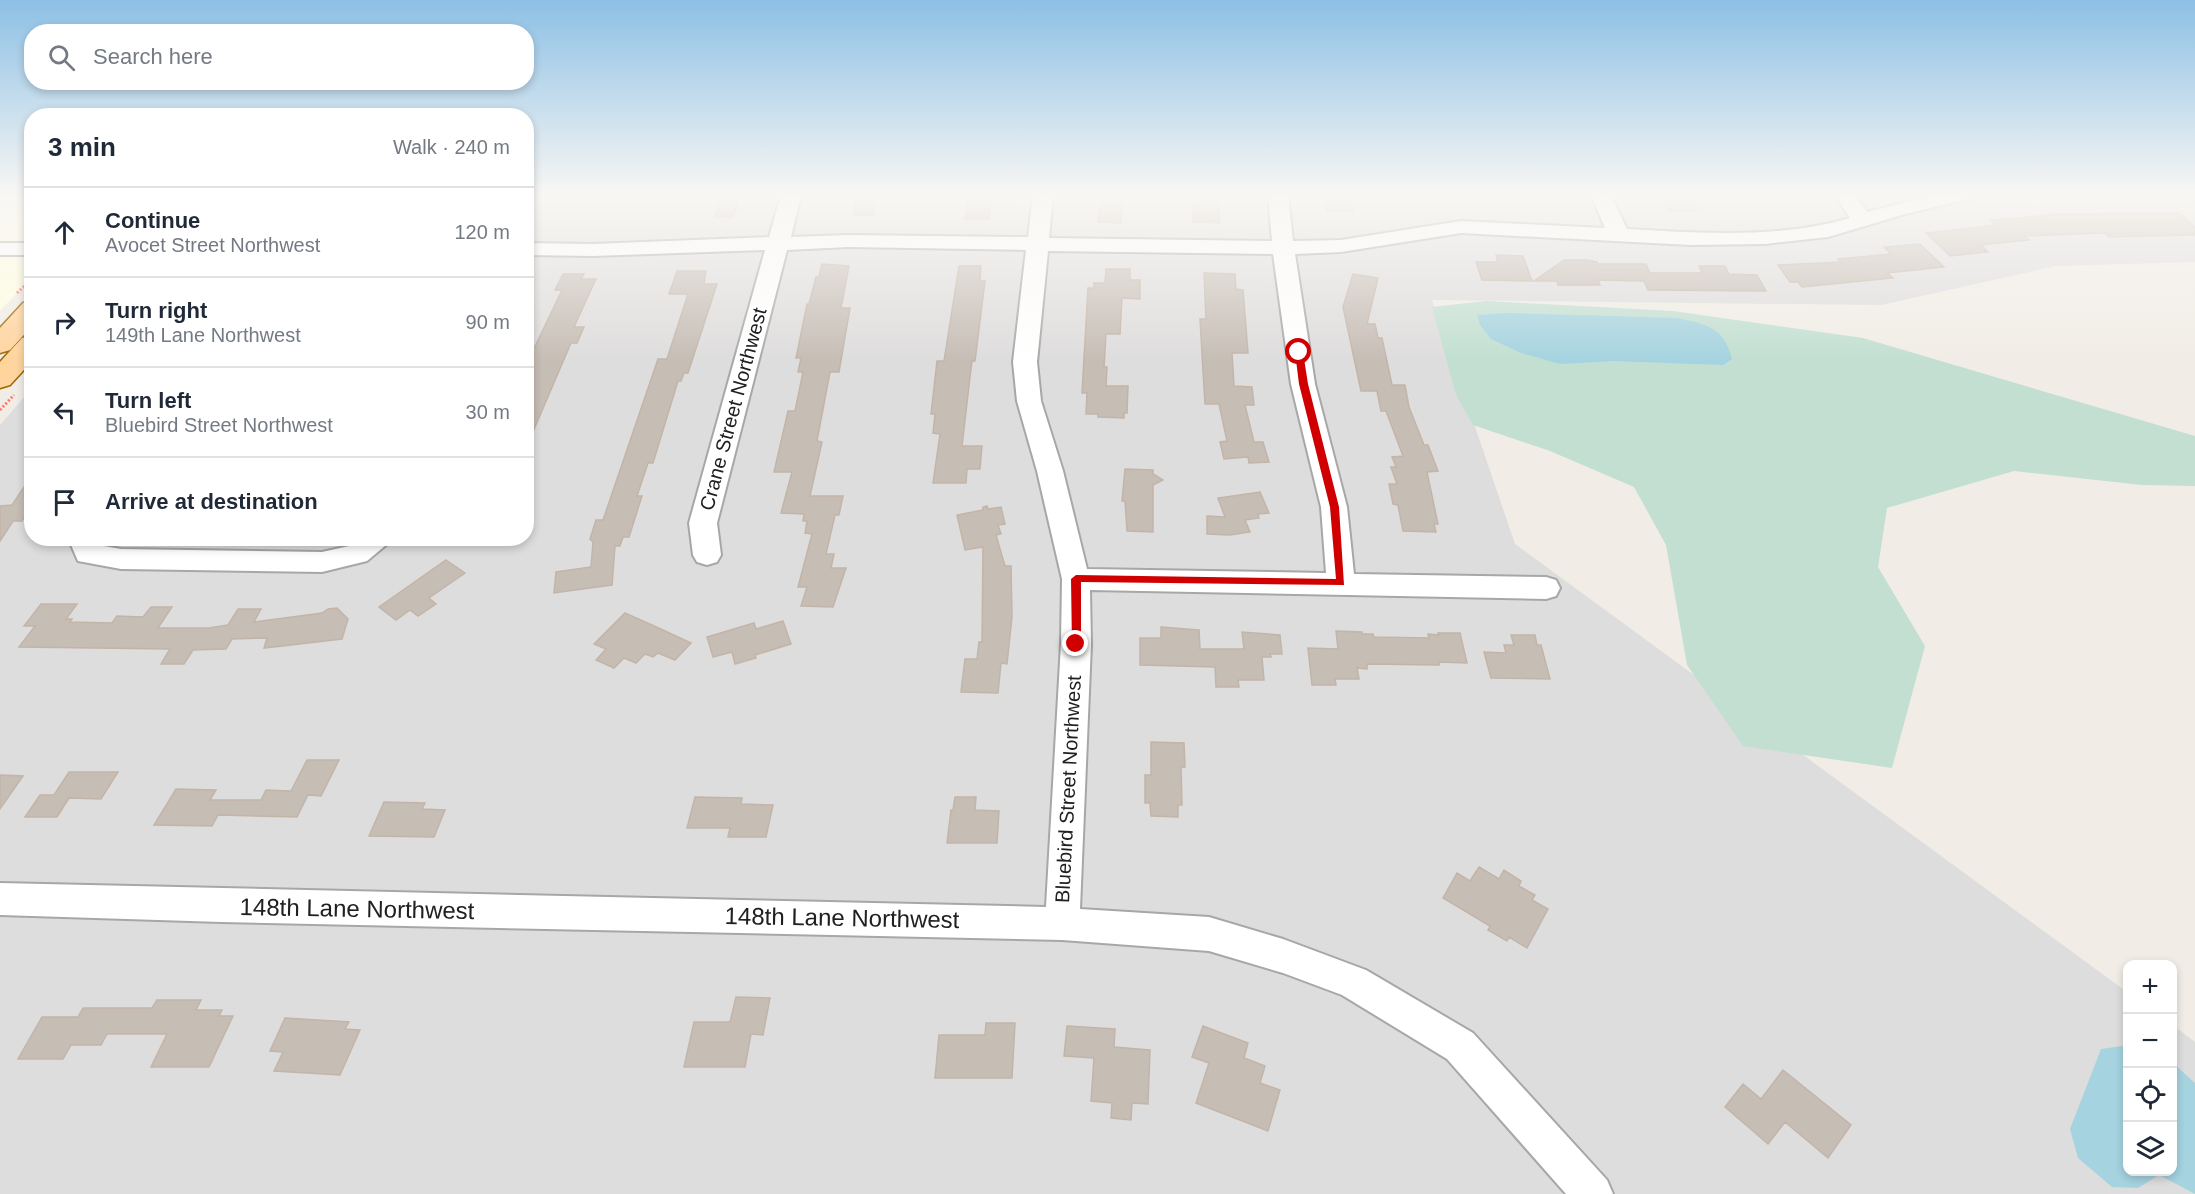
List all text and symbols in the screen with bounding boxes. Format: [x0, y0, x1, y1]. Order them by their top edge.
search box [24, 24, 534, 90]
icon: search [45, 41, 78, 74]
text: Search here [93, 44, 213, 69]
text: 3 min [48, 132, 116, 162]
text: Walk · 240 m [393, 136, 510, 158]
text: Continue [105, 208, 200, 233]
icon: ahead [48, 216, 81, 249]
text: 120 m [454, 221, 510, 243]
text: Avocet Street Northwest [105, 234, 320, 256]
text: Turn right [105, 298, 207, 323]
street label: Crane Street Northwest [695, 305, 771, 513]
icon: right [48, 306, 81, 339]
text: 90 m [466, 311, 510, 333]
text: 149th Lane Northwest [105, 324, 301, 346]
route start [1285, 338, 1311, 364]
text: Turn left [105, 388, 191, 413]
icon: left [48, 396, 81, 429]
text: 30 m [466, 401, 510, 423]
text: Bluebird Street Northwest [105, 414, 333, 436]
icon: arrive [48, 486, 81, 519]
text: Arrive at destination [105, 489, 318, 514]
route end [1062, 630, 1088, 656]
street label: Bluebird Street Northwest [1051, 674, 1085, 903]
street label: 148th Lane Northwest [239, 893, 475, 924]
street label: 148th Lane Northwest [724, 902, 960, 933]
map controls [2123, 960, 2177, 1176]
button: + [2123, 960, 2177, 1014]
button: − [2123, 1014, 2177, 1068]
button: locate [2123, 1068, 2177, 1122]
button: layers [2123, 1122, 2177, 1176]

